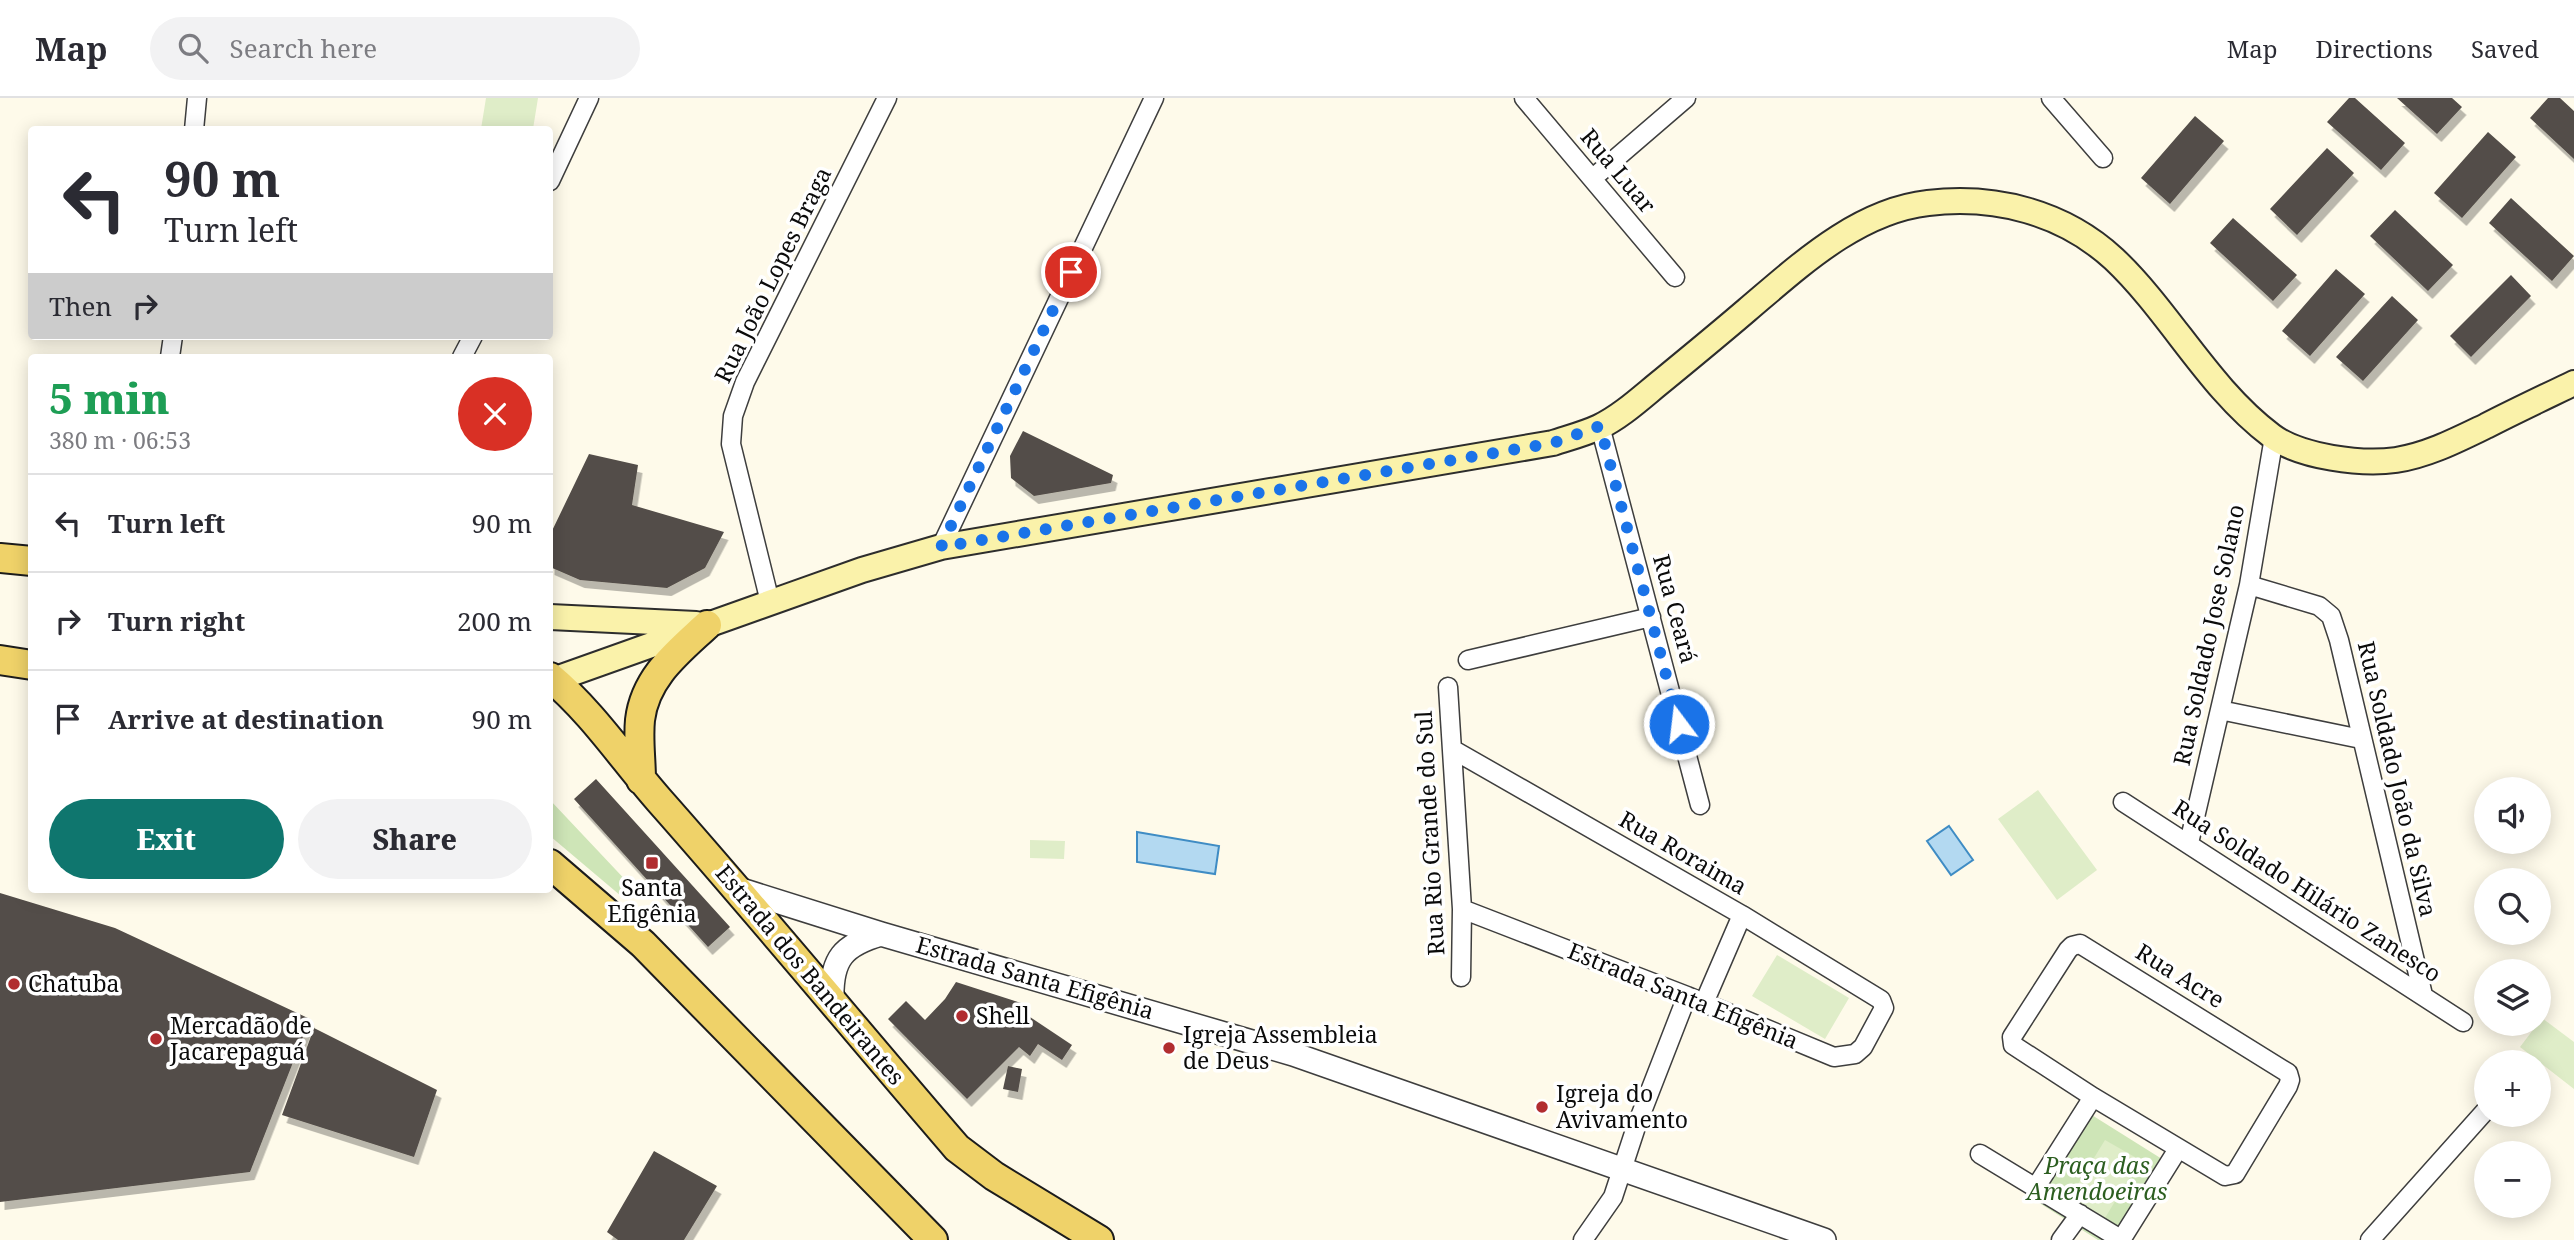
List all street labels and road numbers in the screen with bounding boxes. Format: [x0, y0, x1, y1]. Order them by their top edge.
street label: Rua Luar [1574, 121, 1664, 220]
street label: Rua João Lopes Braga [706, 161, 838, 388]
street label: Rua Soldado Jose Solano [2165, 501, 2251, 768]
street label: Rua Ceará [1646, 551, 1706, 667]
street label: Rua Soldado João da Silva [2351, 638, 2445, 920]
street label: Rua Rio Grande do Sul [1407, 710, 1451, 956]
street label: Rua Soldado Hilário Zanesco [2167, 791, 2448, 989]
street label: Rua Roraima [1614, 803, 1753, 902]
street label: Estrada dos Bandeirantes [709, 857, 913, 1091]
street label: Estrada Santa Efigênia [913, 928, 1158, 1026]
street label: Estrada Santa Efigênia [1563, 934, 1803, 1056]
street label: Rua Acre [2130, 935, 2231, 1015]

